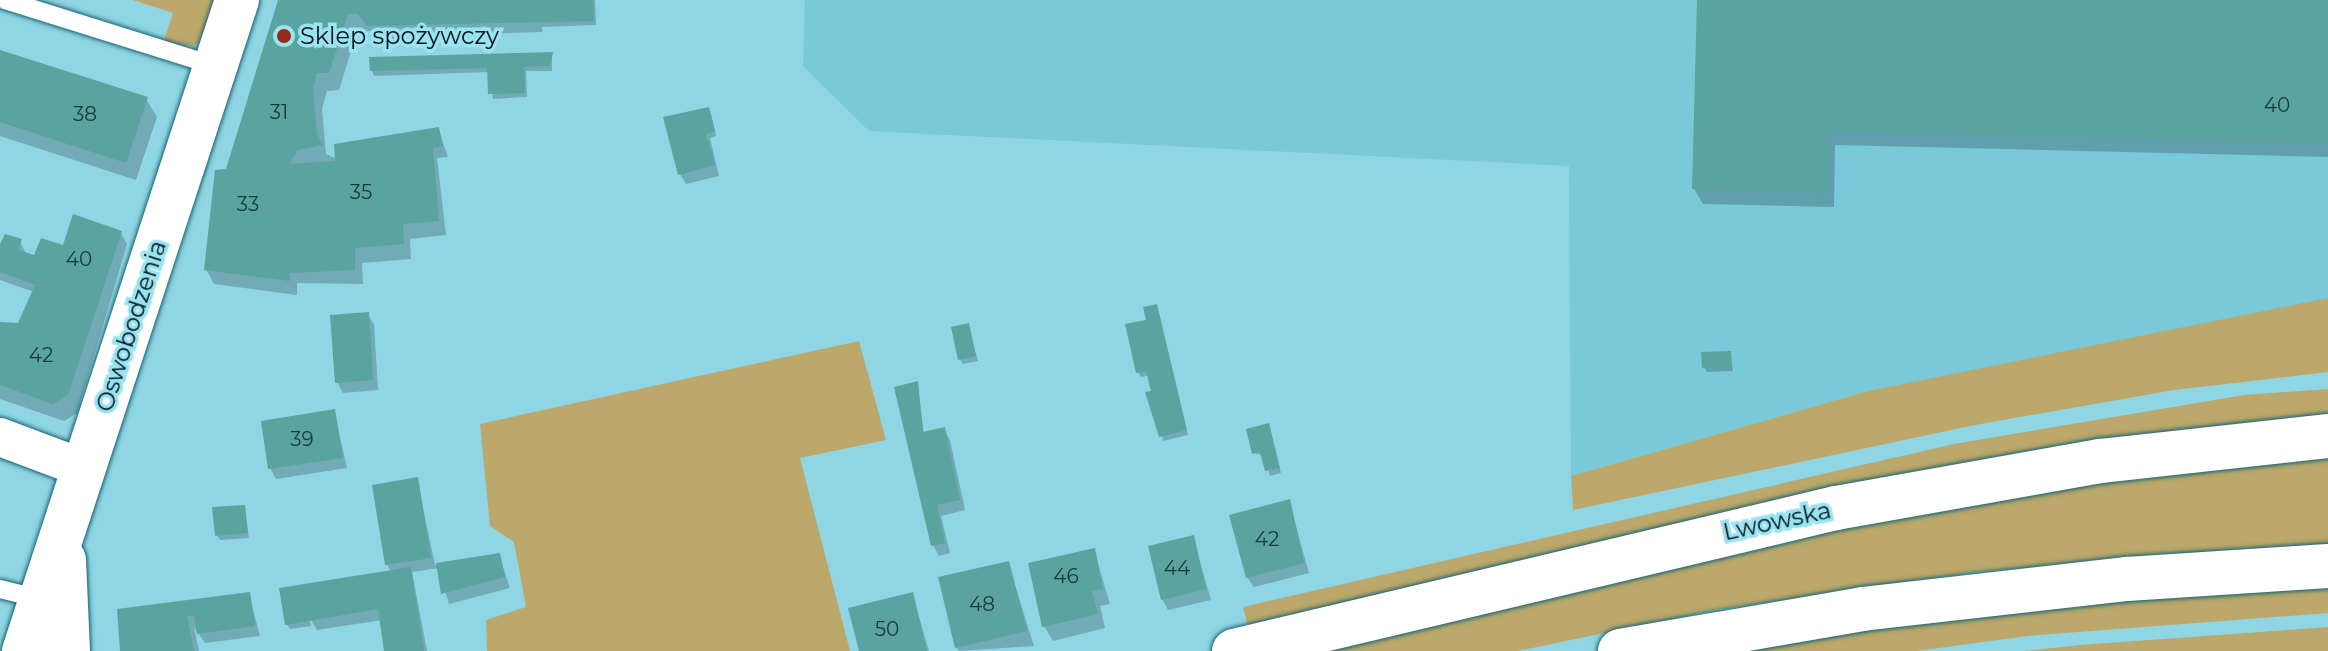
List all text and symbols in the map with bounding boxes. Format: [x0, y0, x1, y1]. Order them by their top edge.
place label: Sklep spożywczy [300, 22, 499, 50]
marker: Sklep spożywczy [275, 27, 293, 45]
house number: 40 [2264, 93, 2290, 117]
house number: 31 [270, 100, 288, 124]
house number: 38 [73, 102, 97, 126]
house number: 35 [350, 180, 372, 204]
house number: 33 [237, 192, 259, 216]
street label: Oswobodzenia [90, 237, 172, 415]
house number: 40 [66, 247, 92, 271]
house number: 42 [29, 343, 53, 367]
house number: 39 [290, 427, 314, 451]
street label: Lwowska [1720, 496, 1834, 546]
house number: 42 [1255, 527, 1279, 551]
house number: 44 [1164, 556, 1190, 580]
house number: 46 [1053, 564, 1079, 588]
house number: 48 [969, 592, 995, 616]
house number: 50 [875, 617, 899, 641]

